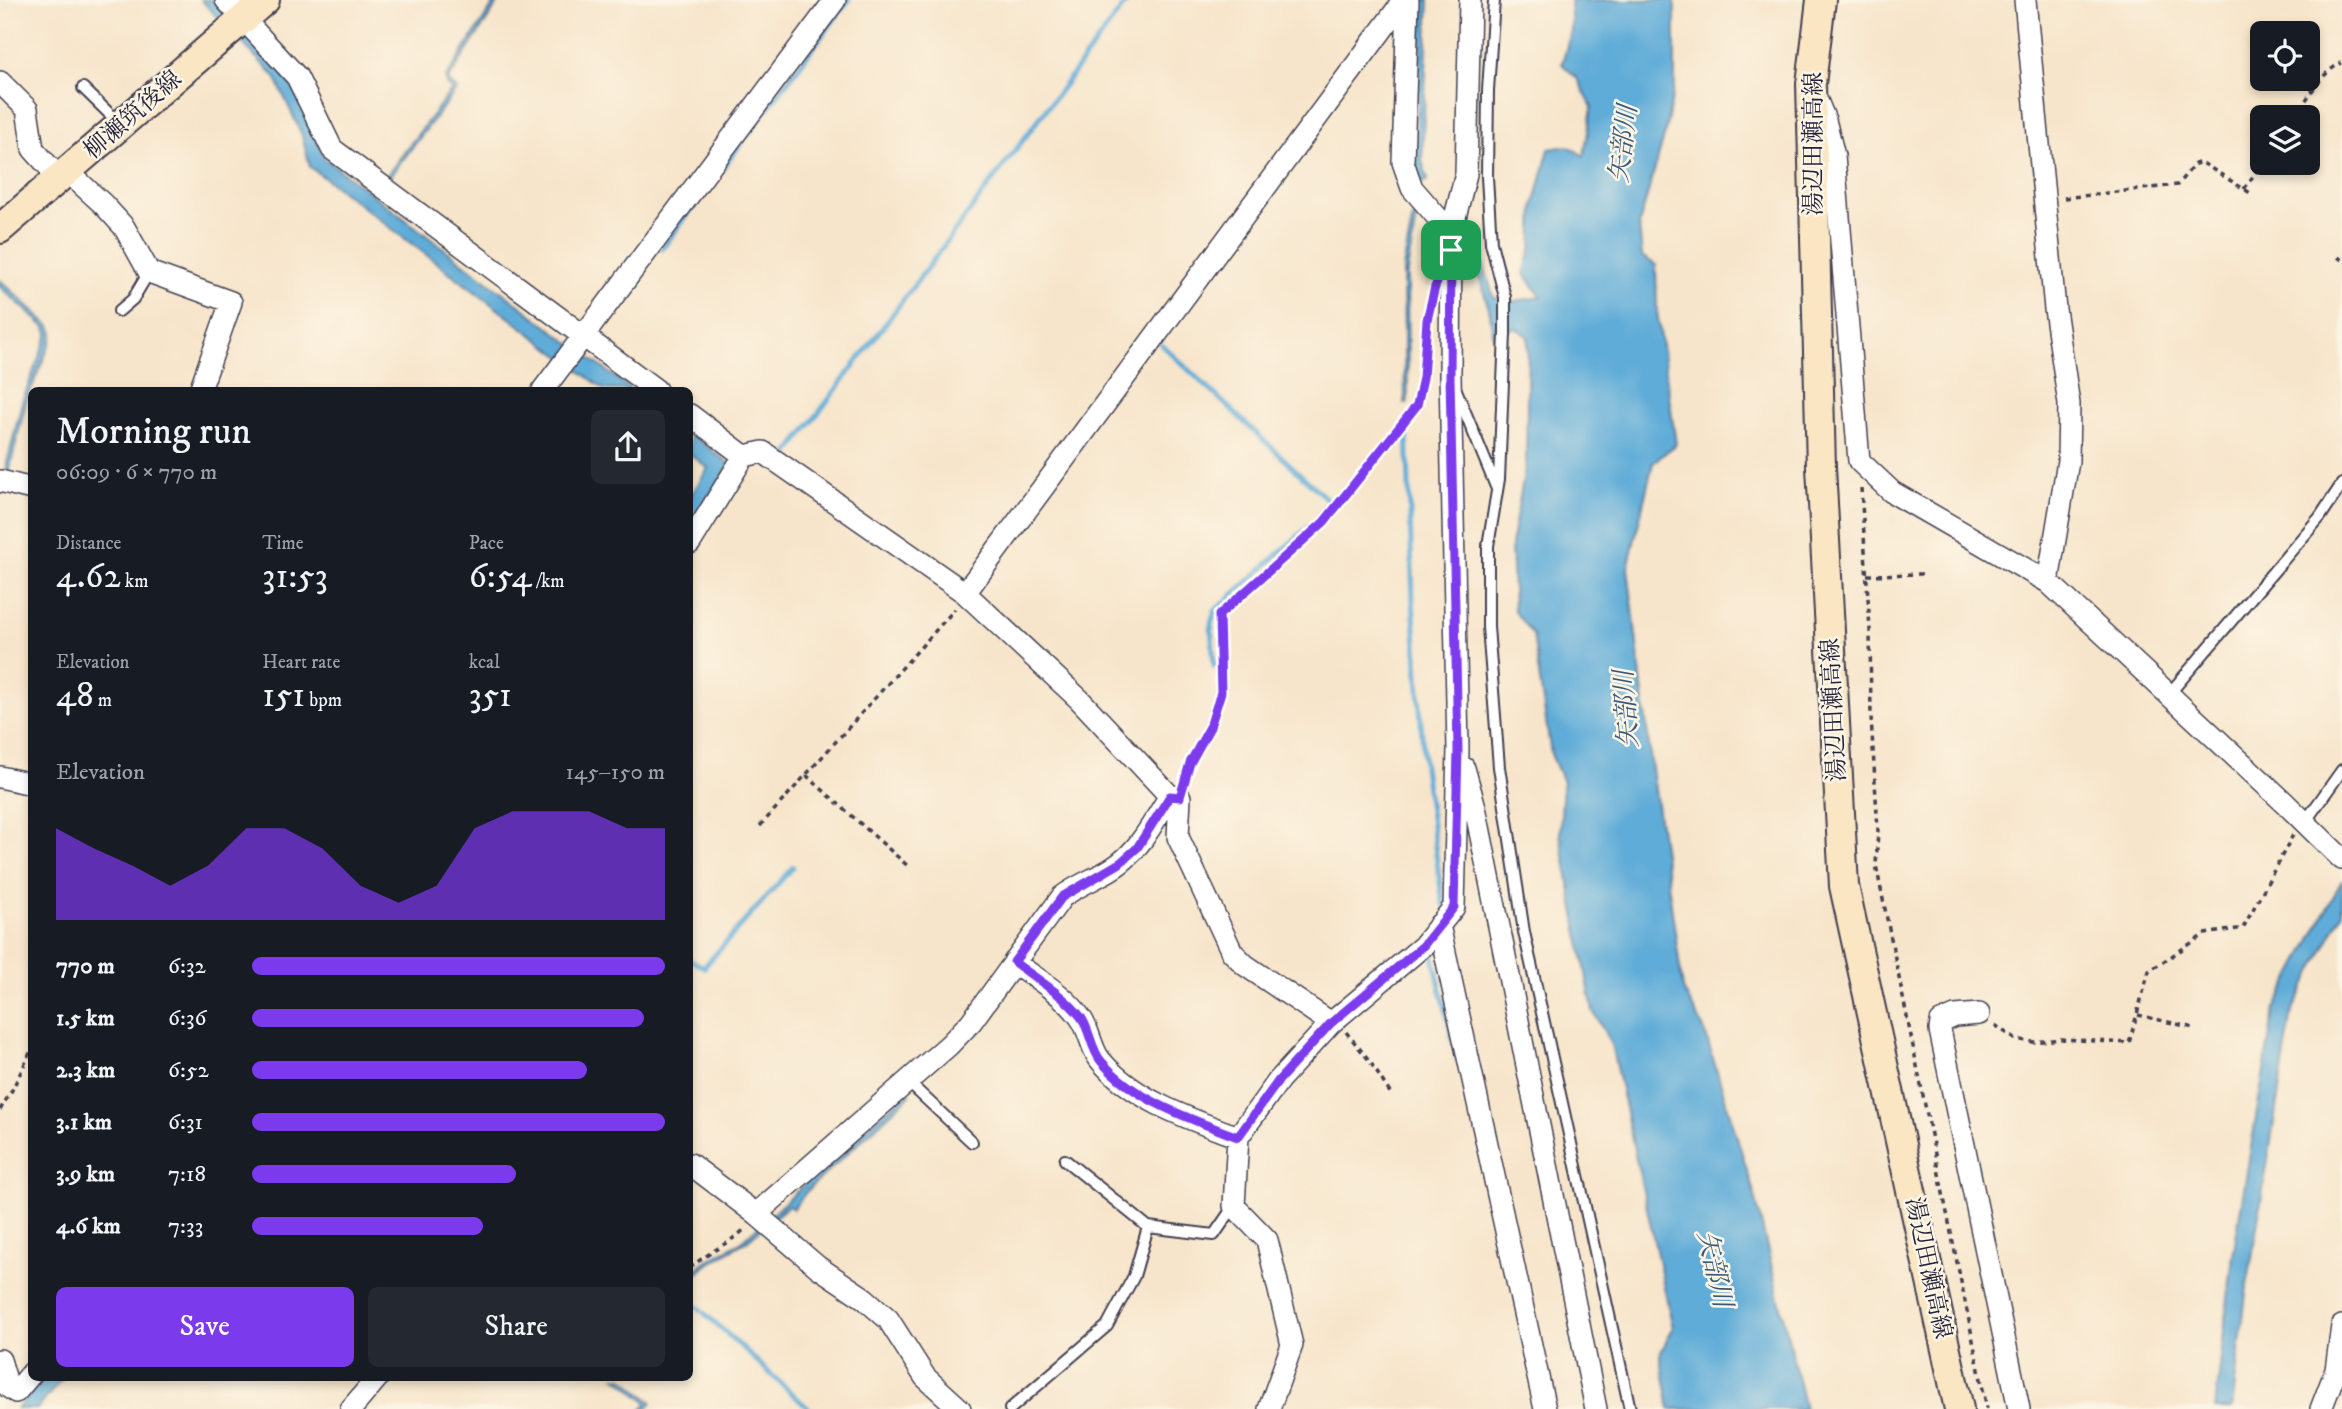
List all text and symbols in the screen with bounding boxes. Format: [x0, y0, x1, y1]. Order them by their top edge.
map controls [2250, 21, 2320, 175]
button: locate [2250, 21, 2320, 91]
street label: 柳瀬筑後線 [78, 64, 188, 166]
street label: 湯辺田瀬高線 [1799, 72, 1829, 216]
water label: 矢部川 [1603, 100, 1645, 185]
button: layers [2250, 105, 2320, 175]
pin [1421, 220, 1481, 280]
icon: arrive [1432, 231, 1470, 269]
text: Morning run [56, 408, 251, 456]
button: share [591, 410, 665, 484]
text: 06:09 · 6 × 770 m [56, 458, 217, 487]
text: Distance [56, 532, 121, 555]
text: Time [262, 532, 304, 555]
text: Pace [469, 532, 504, 555]
text: 4.62 [56, 555, 121, 599]
text: 31:53 [262, 555, 328, 599]
text: 6:54 [469, 555, 532, 599]
text: km [121, 570, 148, 593]
text: /km [532, 570, 565, 593]
street label: 湯辺田瀬高線 [1815, 637, 1853, 783]
text: Elevation [56, 651, 130, 674]
text: Heart rate [262, 651, 340, 674]
text: kcal [469, 651, 500, 674]
water label: 矢部川 [1608, 666, 1646, 749]
text: 48 [56, 674, 94, 718]
text: 151 [262, 674, 305, 718]
text: 351 [469, 674, 512, 718]
text: m [94, 689, 112, 712]
text: bpm [305, 689, 342, 712]
text: Elevation [56, 758, 145, 787]
text: 145–150 m [566, 758, 665, 787]
text: 770 m [56, 952, 115, 981]
text: 6:32 [168, 952, 206, 981]
text: 1.5 km [56, 1004, 115, 1033]
text: 6:36 [168, 1004, 207, 1033]
text: 2.3 km [56, 1056, 115, 1085]
text: 6:52 [168, 1056, 209, 1085]
text: 3.1 km [56, 1108, 112, 1137]
text: 6:31 [168, 1108, 203, 1137]
text: 3.9 km [56, 1160, 115, 1189]
text: 7:18 [168, 1160, 206, 1189]
street label: 湯辺田瀬高線 [1898, 1194, 1958, 1342]
text: 4.6 km [56, 1212, 121, 1241]
text: 7:33 [168, 1212, 203, 1241]
water label: 矢部川 [1689, 1227, 1740, 1314]
button: Save [56, 1287, 354, 1367]
button: Share [368, 1287, 665, 1367]

